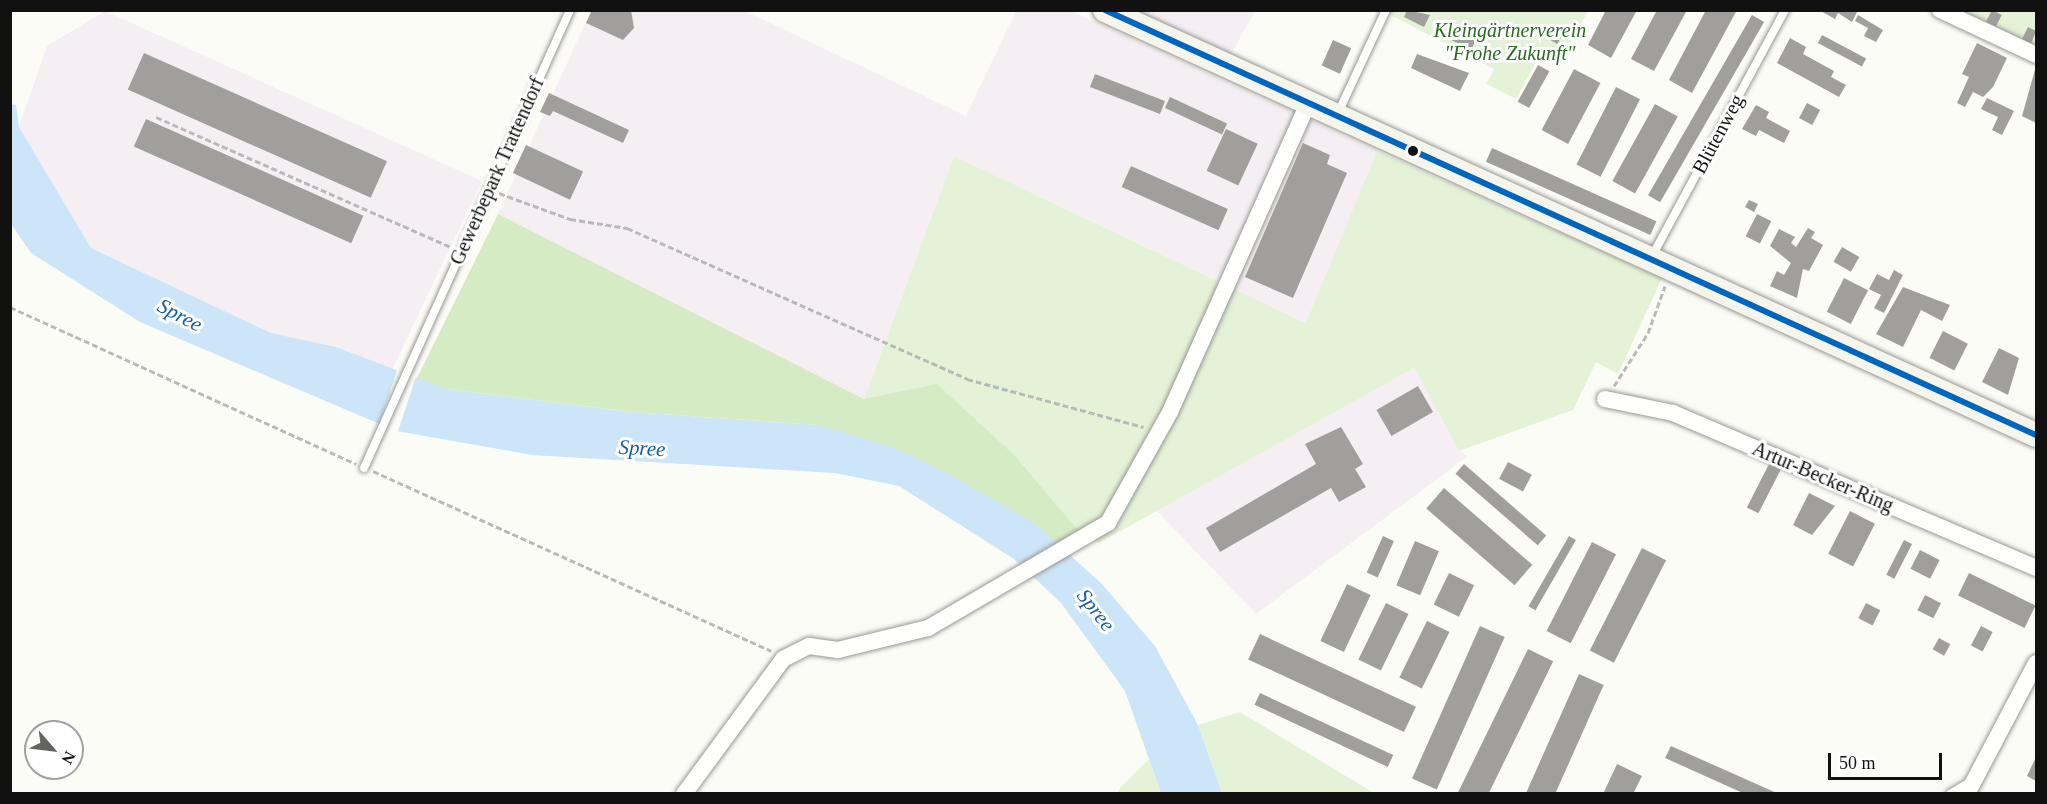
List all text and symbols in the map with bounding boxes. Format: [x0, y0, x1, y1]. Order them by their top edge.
park label: Kleingärtnerverein "Frohe Zukunft" [1434, 19, 1586, 66]
street label: Gewerbepark Trattendorf [445, 73, 549, 269]
street label: Blütenweg [1687, 90, 1749, 178]
unlabelled marker [1407, 145, 1419, 157]
water label: Spree [153, 293, 207, 337]
water label: Spree [618, 434, 666, 462]
street label: Artur-Becker-Ring [1749, 436, 1897, 518]
water label: Spree [1072, 584, 1120, 636]
north arrow [24, 720, 84, 780]
scale bar [1831, 741, 1945, 779]
text: N [58, 749, 79, 767]
text: 50 m [1839, 753, 1876, 773]

